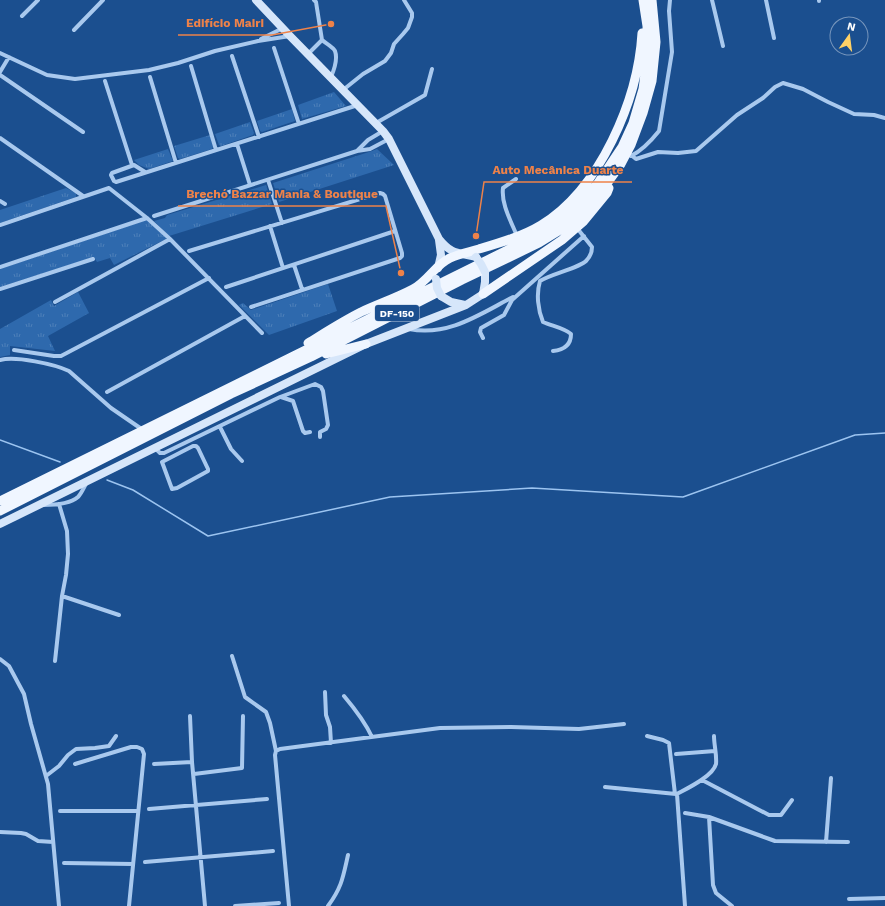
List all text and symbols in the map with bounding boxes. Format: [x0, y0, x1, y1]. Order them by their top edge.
callout: Edifício Mairi [178, 11, 272, 35]
text: Edifício Mairi [186, 16, 264, 30]
north arrow [829, 16, 869, 56]
text: N [846, 19, 857, 34]
callout: Auto Mecânica Duarte [484, 158, 632, 182]
text: Auto Mecânica Duarte [492, 163, 624, 177]
callout: Brechó Bazzar Mania & Boutique [178, 182, 386, 206]
text: Brechó Bazzar Mania & Boutique [186, 187, 378, 201]
road number: DF-150 [375, 305, 419, 321]

